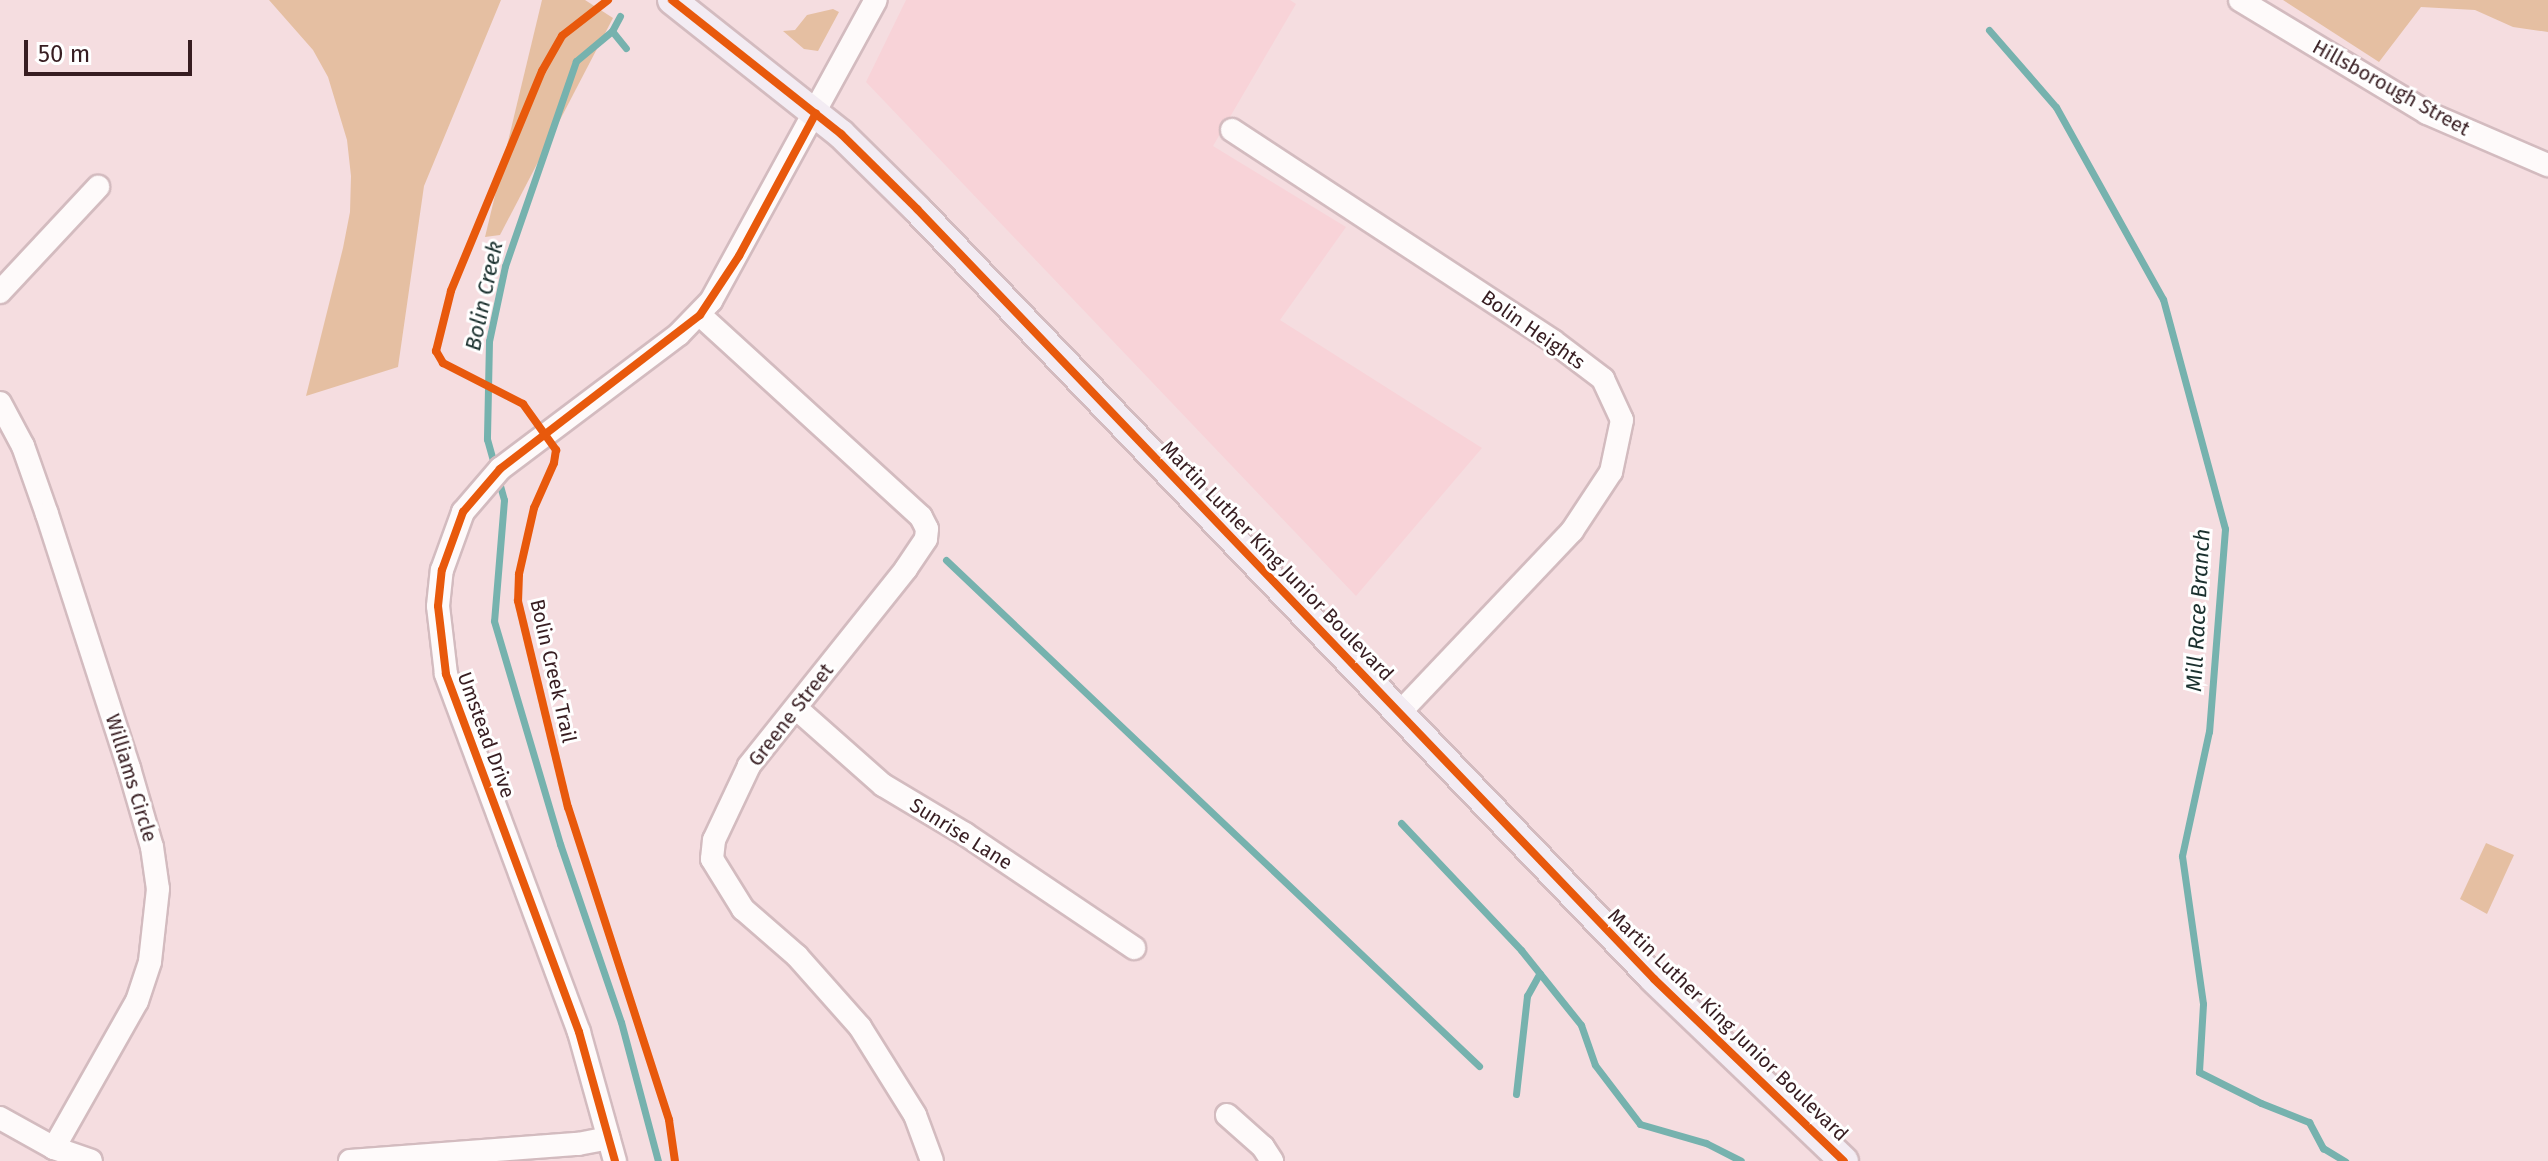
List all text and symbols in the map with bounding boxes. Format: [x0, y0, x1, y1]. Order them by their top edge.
scale bar [28, 24, 196, 74]
street label: Hillsborough Street [2308, 35, 2474, 141]
text: 50 m [38, 40, 90, 68]
water label: Bolin Creek [460, 239, 508, 353]
street label: Bolin Heights [1476, 285, 1590, 375]
street label: Martin Luther King Junior Boulevard [1156, 436, 1398, 686]
water label: Mill Race Branch [2181, 528, 2215, 692]
street label: Bolin Creek Trail [525, 597, 581, 745]
street label: Greene Street [743, 659, 839, 771]
street label: Umstead Drive [452, 669, 520, 801]
street label: Williams Circle [100, 711, 162, 845]
street label: Sunrise Lane [905, 793, 1017, 875]
street label: Martin Luther King Junior Boulevard [1603, 904, 1853, 1146]

